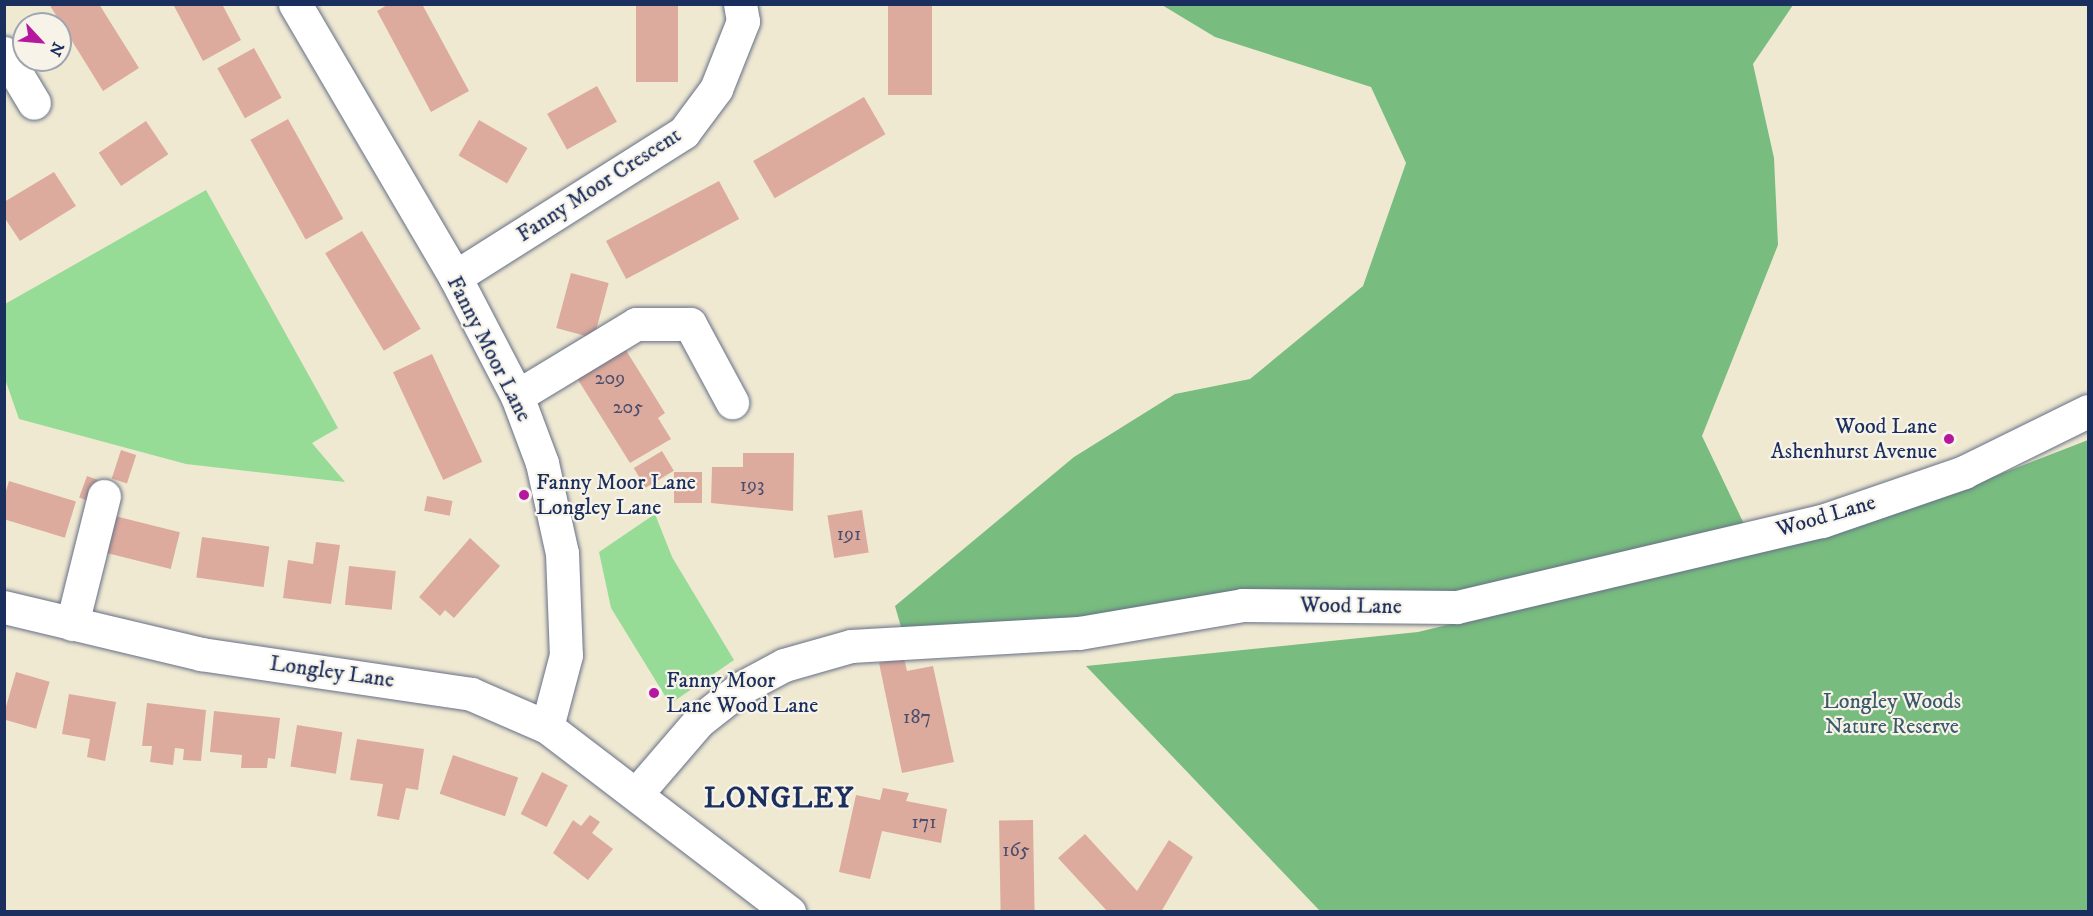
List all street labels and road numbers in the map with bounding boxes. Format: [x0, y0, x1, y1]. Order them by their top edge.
street label: Fanny Moor Crescent [512, 122, 686, 248]
street label: Fanny Moor Lane [441, 272, 537, 426]
street label: Wood Lane [1773, 489, 1879, 543]
street label: Wood Lane [1300, 592, 1402, 620]
street label: Longley Lane [268, 650, 396, 694]

